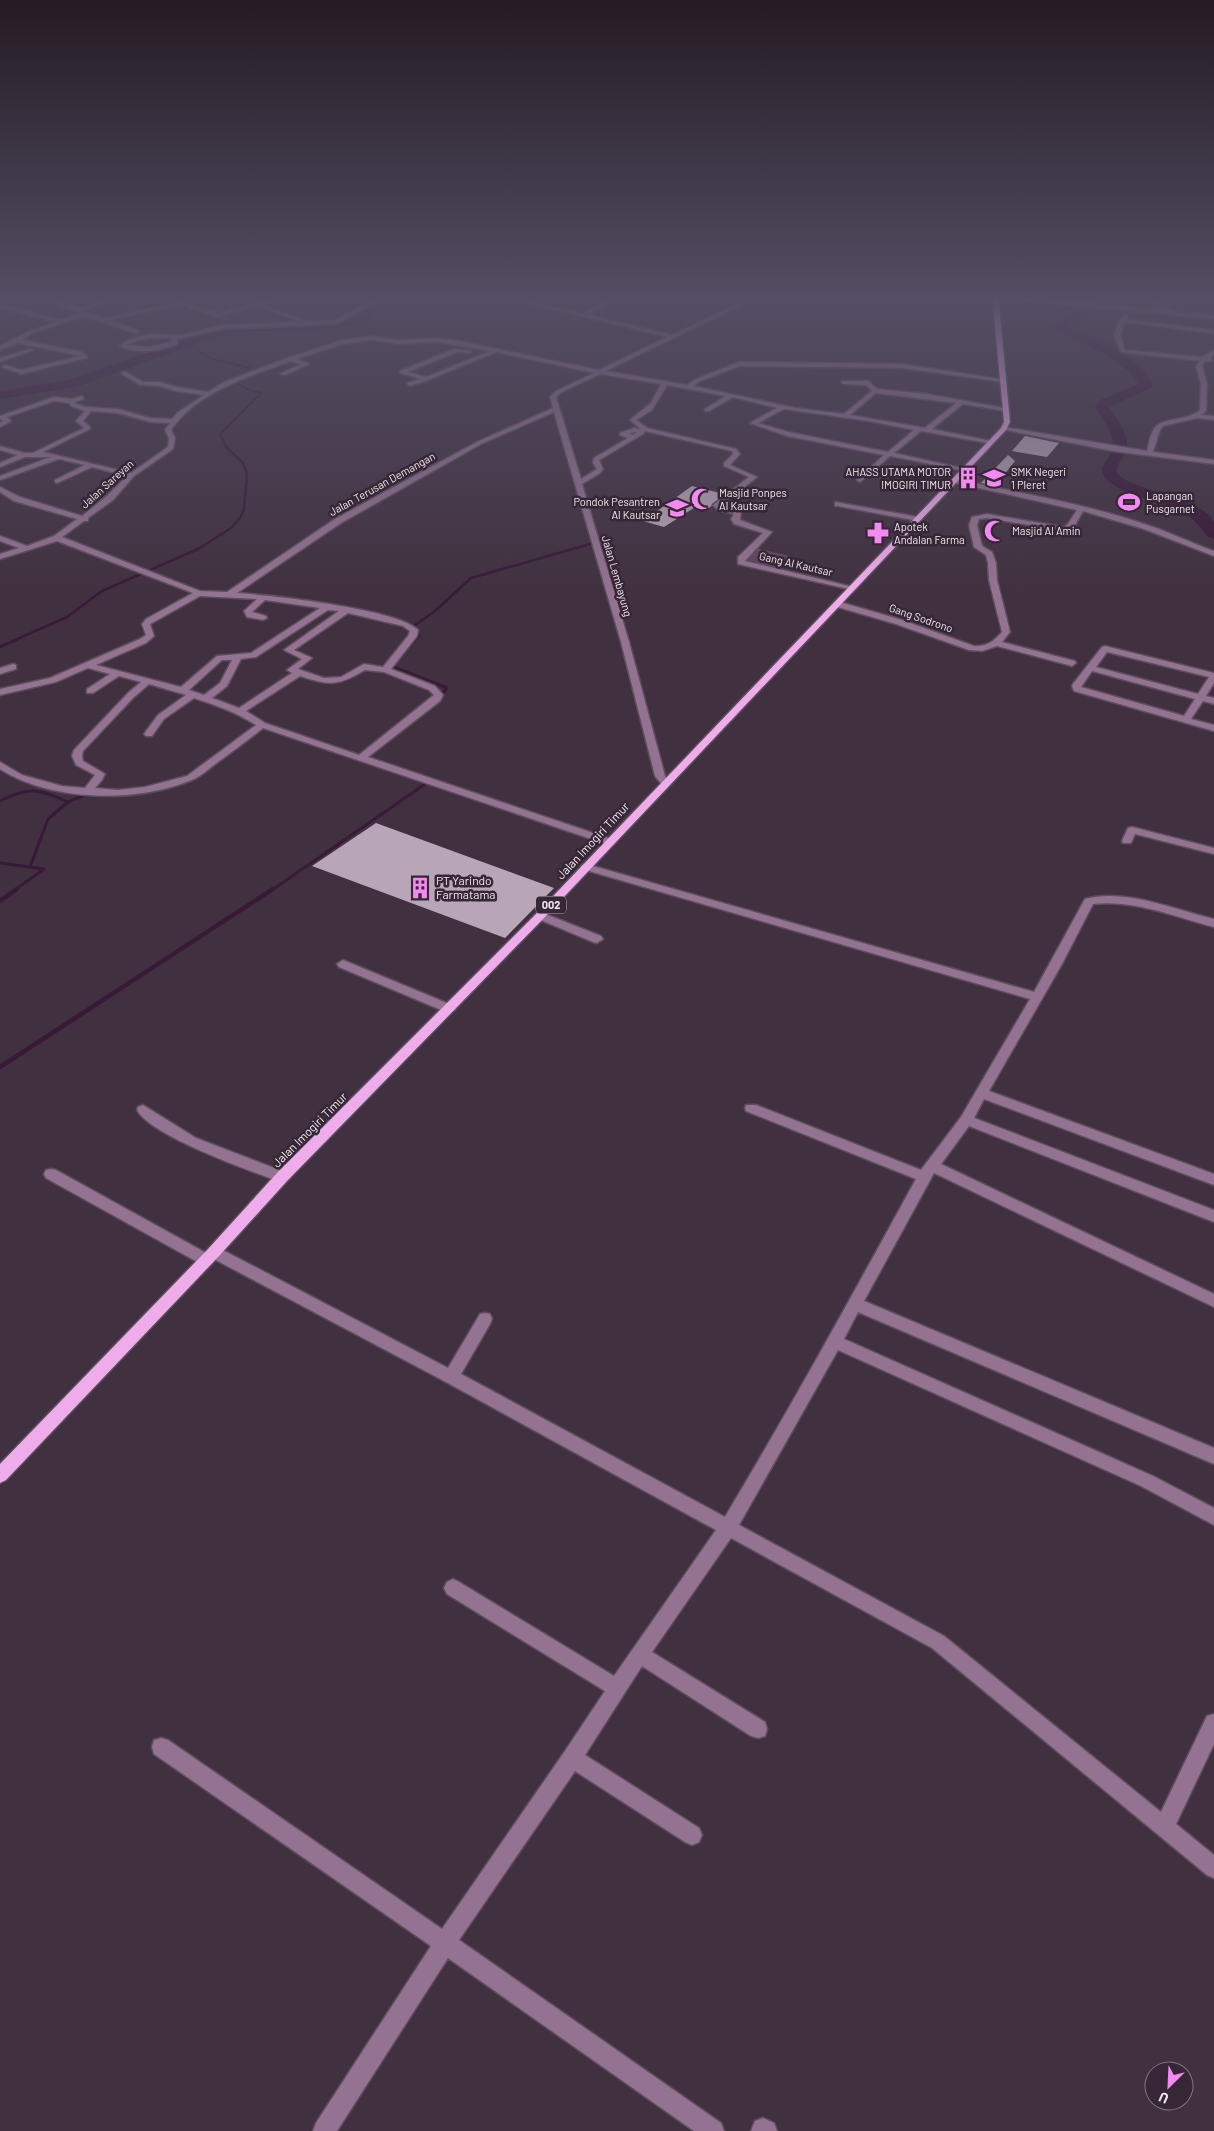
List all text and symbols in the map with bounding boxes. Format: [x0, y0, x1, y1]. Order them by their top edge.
street label: Jalan Terusan Demangan [326, 449, 437, 518]
street label: Jalan Sareyan [78, 457, 136, 511]
place label: AHASS UTAMA MOTOR IMOGIRI TIMUR [846, 465, 951, 491]
building icon: AHASS UTAMA MOTOR IMOGIRI TIMUR [955, 465, 981, 491]
school or university icon: SMK Negeri 1 Pleret [981, 465, 1007, 491]
place label: SMK Negeri 1 Pleret [1011, 465, 1066, 491]
mosque icon: Masjid Ponpes Al Kautsar [689, 486, 715, 512]
place label: Masjid Ponpes Al Kautsar [719, 486, 787, 512]
sports icon: Lapangan Pusgarnet [1116, 489, 1142, 515]
place label: Lapangan Pusgarnet [1146, 489, 1195, 515]
place label: Pondok Pesantren Al Kautsar [573, 495, 660, 521]
school or university icon: Pondok Pesantren Al Kautsar [664, 495, 690, 521]
mosque icon: Masjid Al Amin [982, 518, 1008, 544]
pharmacy icon: Apotek Andalan Farma [865, 520, 891, 546]
place label: Apotek Andalan Farma [894, 520, 965, 546]
place label: Masjid Al Amin [1012, 524, 1080, 537]
street label: Jalan Lembayung [600, 534, 635, 618]
street label: Gang Al Kautsar [758, 549, 834, 578]
street label: Gang Sodrono [888, 601, 955, 635]
street label: Jalan Imogiri Timur [553, 798, 632, 882]
place label: PT Yarindo Farmatama [436, 873, 496, 901]
building icon: PT Yarindo Farmatama [407, 875, 433, 901]
road number: 002 [536, 896, 566, 914]
street label: Jalan Imogiri Timur [269, 1089, 350, 1170]
north arrow [1144, 2061, 1194, 2111]
text: U [1156, 2089, 1171, 2108]

